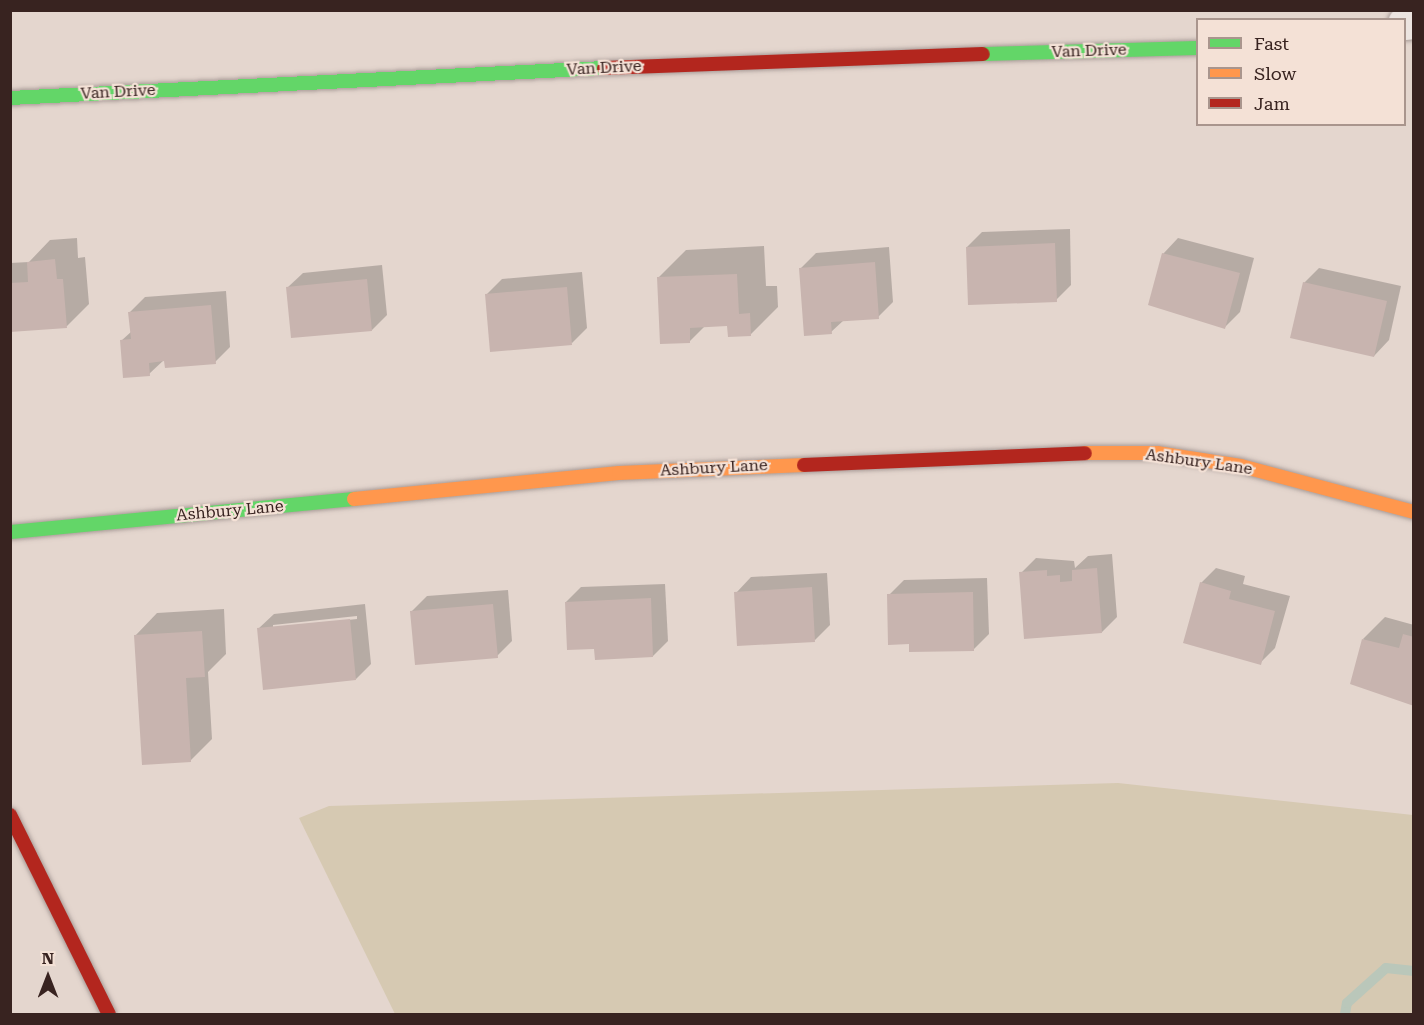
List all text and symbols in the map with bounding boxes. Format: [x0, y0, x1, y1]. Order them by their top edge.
legend [1196, 18, 1406, 126]
text: Fast [1254, 33, 1289, 54]
street label: Van Drive [1051, 40, 1127, 62]
street label: Van Drive [566, 56, 642, 80]
text: Slow [1254, 63, 1296, 84]
street label: Van Drive [80, 80, 156, 104]
text: Jam [1254, 93, 1290, 114]
street label: Ashbury Lane [1144, 445, 1254, 479]
street label: Ashbury Lane [660, 456, 768, 480]
street label: Ashbury Lane [176, 497, 284, 525]
north arrow [18, 947, 78, 1007]
text: N [42, 949, 54, 968]

